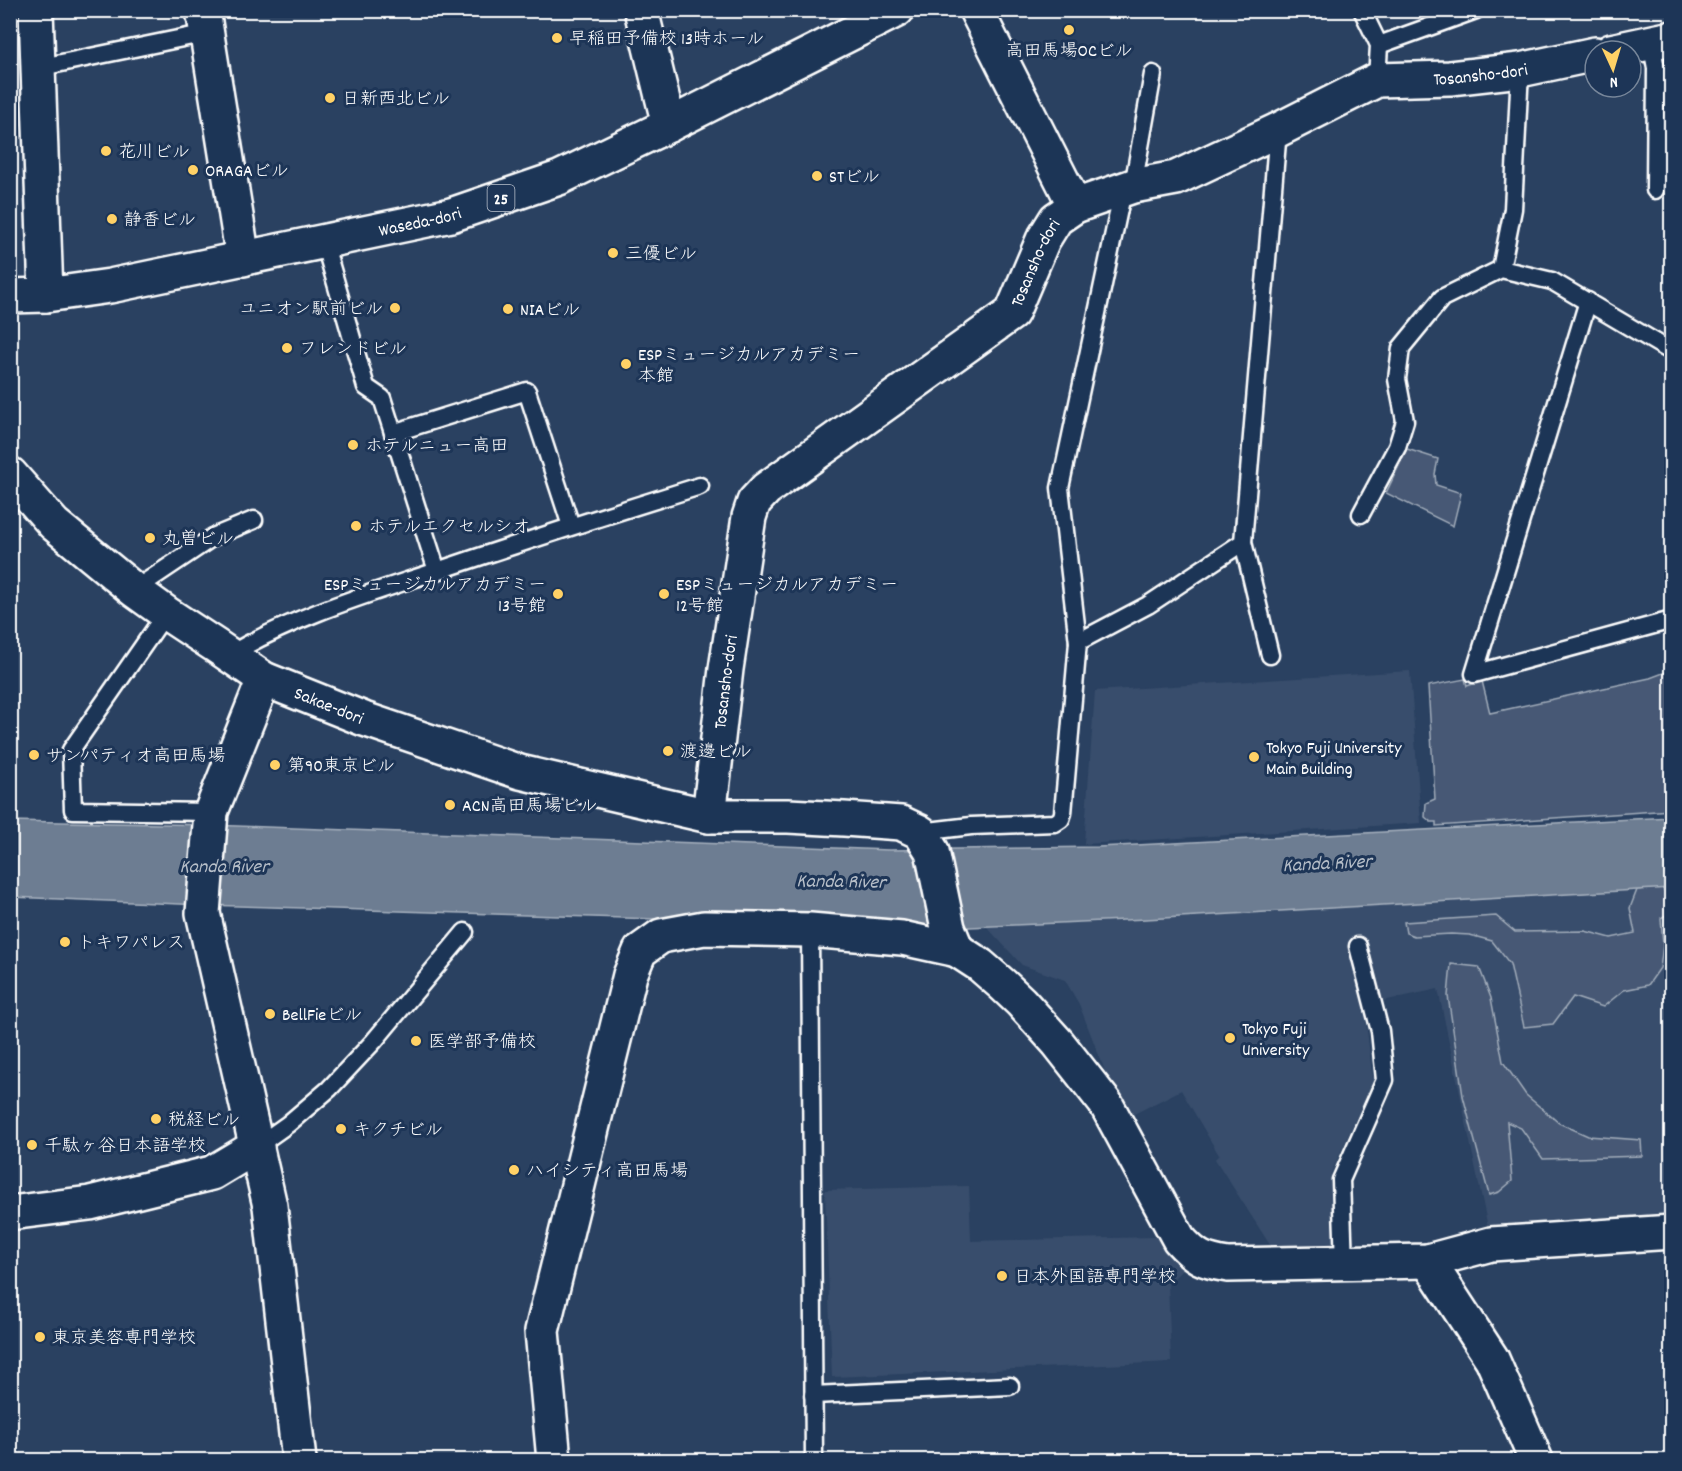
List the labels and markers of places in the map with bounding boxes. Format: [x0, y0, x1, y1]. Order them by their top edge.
marker: 高田馬場OCビル [1062, 23, 1076, 37]
place label: 早稲田予備校 13時ホール [569, 28, 764, 53]
marker: 早稲田予備校 13時ホール [550, 31, 564, 45]
place label: 高田馬場OCビル [1006, 40, 1132, 65]
place label: 日新西北ビル [342, 88, 450, 113]
marker: 日新西北ビル [323, 91, 337, 105]
place label: 花川ビル [118, 141, 190, 166]
marker: 花川ビル [99, 144, 113, 158]
place label: ORAGAビル [205, 160, 288, 185]
marker: ORAGAビル [186, 163, 200, 177]
place label: STビル [829, 166, 880, 191]
marker: STビル [810, 169, 824, 183]
place label: 静香ビル [124, 209, 196, 234]
marker: 静香ビル [105, 212, 119, 226]
place label: 三優ビル [625, 243, 697, 268]
marker: 三優ビル [606, 246, 620, 260]
place label: ユニオン駅前ビル [239, 298, 383, 323]
place label: NIAビル [520, 299, 580, 324]
marker: ユニオン駅前ビル [388, 301, 402, 315]
marker: NIAビル [501, 302, 515, 316]
place label: フレンドビル [299, 338, 407, 363]
marker: フレンドビル [280, 341, 294, 355]
place label: ESPミュージカルアカデミー 本館 [638, 344, 860, 390]
marker: ESPミュージカルアカデミー 本館 [619, 357, 633, 371]
place label: ホテルニュー高田 [365, 435, 508, 460]
marker: ホテルニュー高田 [346, 438, 360, 452]
place label: ホテルエクセルシオ [368, 516, 530, 541]
marker: ホテルエクセルシオ [349, 519, 363, 533]
place label: 丸曽ビル [162, 528, 234, 553]
marker: 丸曽ビル [143, 531, 157, 545]
place label: ESPミュージカルアカデミー 13号館 [324, 574, 546, 620]
place label: ESPミュージカルアカデミー 12号館 [676, 574, 898, 620]
marker: ESPミュージカルアカデミー 13号館 [551, 587, 565, 601]
marker: ESPミュージカルアカデミー 12号館 [657, 587, 671, 601]
place label: Tokyo Fuji University Main Building [1266, 737, 1402, 783]
place label: 渡邊ビル [680, 741, 752, 766]
marker: 渡邊ビル [661, 744, 675, 758]
place label: サンパティオ高田馬場 [46, 745, 225, 770]
marker: サンパティオ高田馬場 [27, 748, 41, 762]
marker: Tokyo Fuji University Main Building [1247, 750, 1261, 764]
place label: 第90東京ビル [287, 755, 395, 780]
marker: 第90東京ビル [268, 758, 282, 772]
place label: ACN高田馬場ビル [462, 795, 597, 820]
marker: ACN高田馬場ビル [443, 798, 457, 812]
place label: トキワパレス [77, 932, 185, 957]
marker: トキワパレス [58, 935, 72, 949]
place label: BellFieビル [282, 1004, 362, 1029]
marker: BellFieビル [263, 1007, 277, 1021]
place label: Tokyo Fuji University [1242, 1018, 1310, 1064]
place label: 医学部予備校 [428, 1031, 536, 1056]
marker: Tokyo Fuji University [1223, 1031, 1237, 1045]
marker: 医学部予備校 [409, 1034, 423, 1048]
place label: 税経ビル [168, 1109, 240, 1134]
marker: 税経ビル [149, 1112, 163, 1126]
place label: キクチビル [353, 1119, 443, 1144]
marker: キクチビル [334, 1122, 348, 1136]
place label: 千駄ヶ谷日本語学校 [44, 1135, 206, 1160]
marker: 千駄ヶ谷日本語学校 [25, 1138, 39, 1152]
place label: ハイシティ高田馬場 [526, 1160, 688, 1185]
marker: ハイシティ高田馬場 [507, 1163, 521, 1177]
place label: 日本外国語専門学校 [1014, 1266, 1176, 1291]
marker: 日本外国語専門学校 [995, 1269, 1009, 1283]
place label: 東京美容専門学校 [52, 1327, 196, 1352]
marker: 東京美容専門学校 [33, 1330, 47, 1344]

